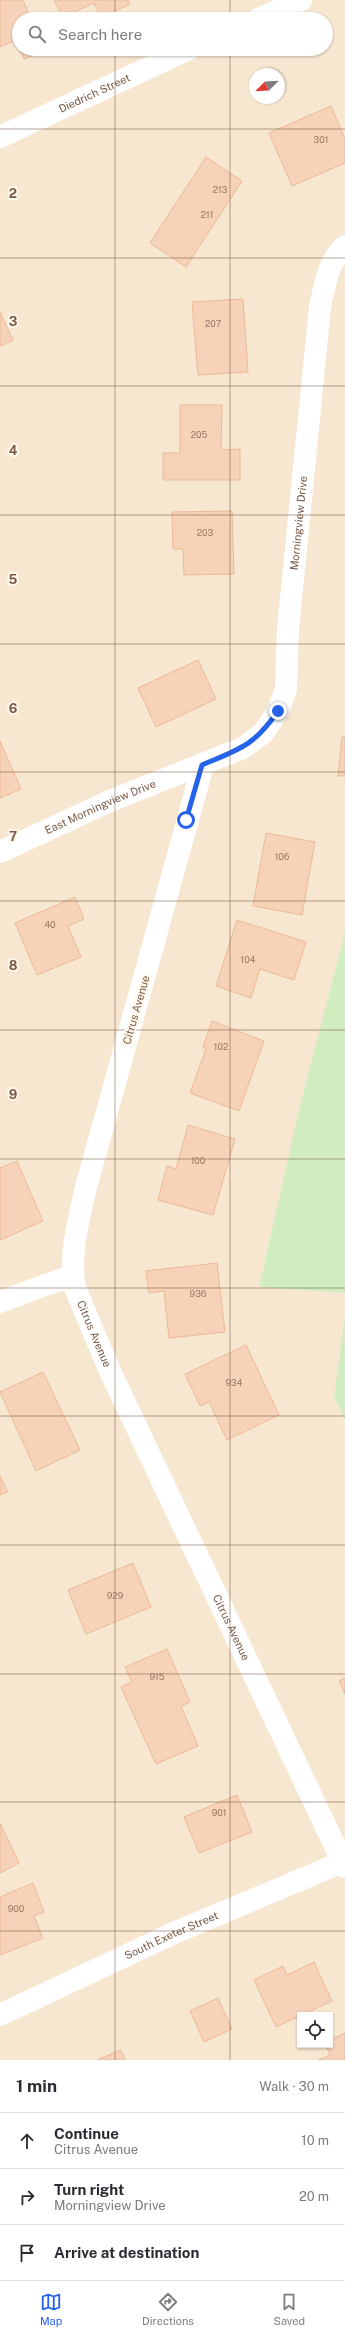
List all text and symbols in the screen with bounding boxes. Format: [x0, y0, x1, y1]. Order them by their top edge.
search box [12, 12, 333, 56]
icon: search [26, 23, 48, 45]
text: Search here [58, 26, 142, 43]
north arrow [249, 68, 285, 104]
street label: Diedrich Street [57, 71, 132, 115]
house number: 301 [314, 134, 328, 145]
house number: 213 [213, 184, 228, 195]
text: 2 [9, 186, 17, 201]
house number: 211 [201, 209, 213, 220]
text: 3 [9, 314, 18, 329]
house number: 207 [205, 318, 221, 329]
house number: 205 [191, 429, 208, 440]
text: 4 [9, 443, 18, 458]
street label: Morningview Drive [288, 475, 309, 571]
house number: 203 [197, 527, 214, 538]
text: 5 [9, 572, 18, 587]
text: 6 [9, 701, 18, 716]
route end [269, 702, 287, 720]
street label: East Morningview Drive [43, 777, 157, 836]
route start [177, 811, 195, 829]
text: 7 [9, 829, 17, 844]
house number: 106 [275, 851, 290, 862]
house number: 40 [44, 919, 56, 930]
house number: 104 [241, 954, 256, 965]
text: 8 [9, 958, 18, 973]
street label: Citrus Avenue [120, 974, 152, 1046]
house number: 102 [214, 1041, 228, 1052]
text: 9 [9, 1087, 17, 1102]
house number: 100 [191, 1155, 206, 1166]
house number: 936 [190, 1288, 207, 1299]
street label: Citrus Avenue [75, 1299, 114, 1369]
house number: 934 [226, 1377, 243, 1388]
house number: 929 [107, 1590, 124, 1601]
street label: Citrus Avenue [211, 1593, 252, 1662]
house number: 915 [149, 1671, 165, 1682]
house number: 901 [212, 1807, 226, 1818]
house number: 900 [8, 1903, 25, 1914]
street label: South Exeter Street [122, 1909, 220, 1961]
map controls [297, 2012, 333, 2048]
button: locate [297, 2012, 333, 2048]
text: 1 min [16, 2076, 57, 2096]
text: Walk · 30 m [259, 2079, 329, 2094]
text: Continue [54, 2125, 119, 2142]
icon: ahead [16, 2130, 38, 2152]
text: 10 m [301, 2133, 329, 2148]
text: Citrus Avenue [54, 2142, 138, 2157]
text: Turn right [54, 2181, 124, 2198]
icon: right [16, 2186, 38, 2208]
text: 20 m [299, 2189, 329, 2204]
text: Morningview Drive [54, 2198, 166, 2213]
icon: arrive [16, 2242, 38, 2264]
text: Arrive at destination [54, 2244, 199, 2261]
tab: Map [40, 2291, 62, 2327]
tab: Directions [142, 2291, 194, 2327]
tab: Saved [274, 2291, 305, 2327]

